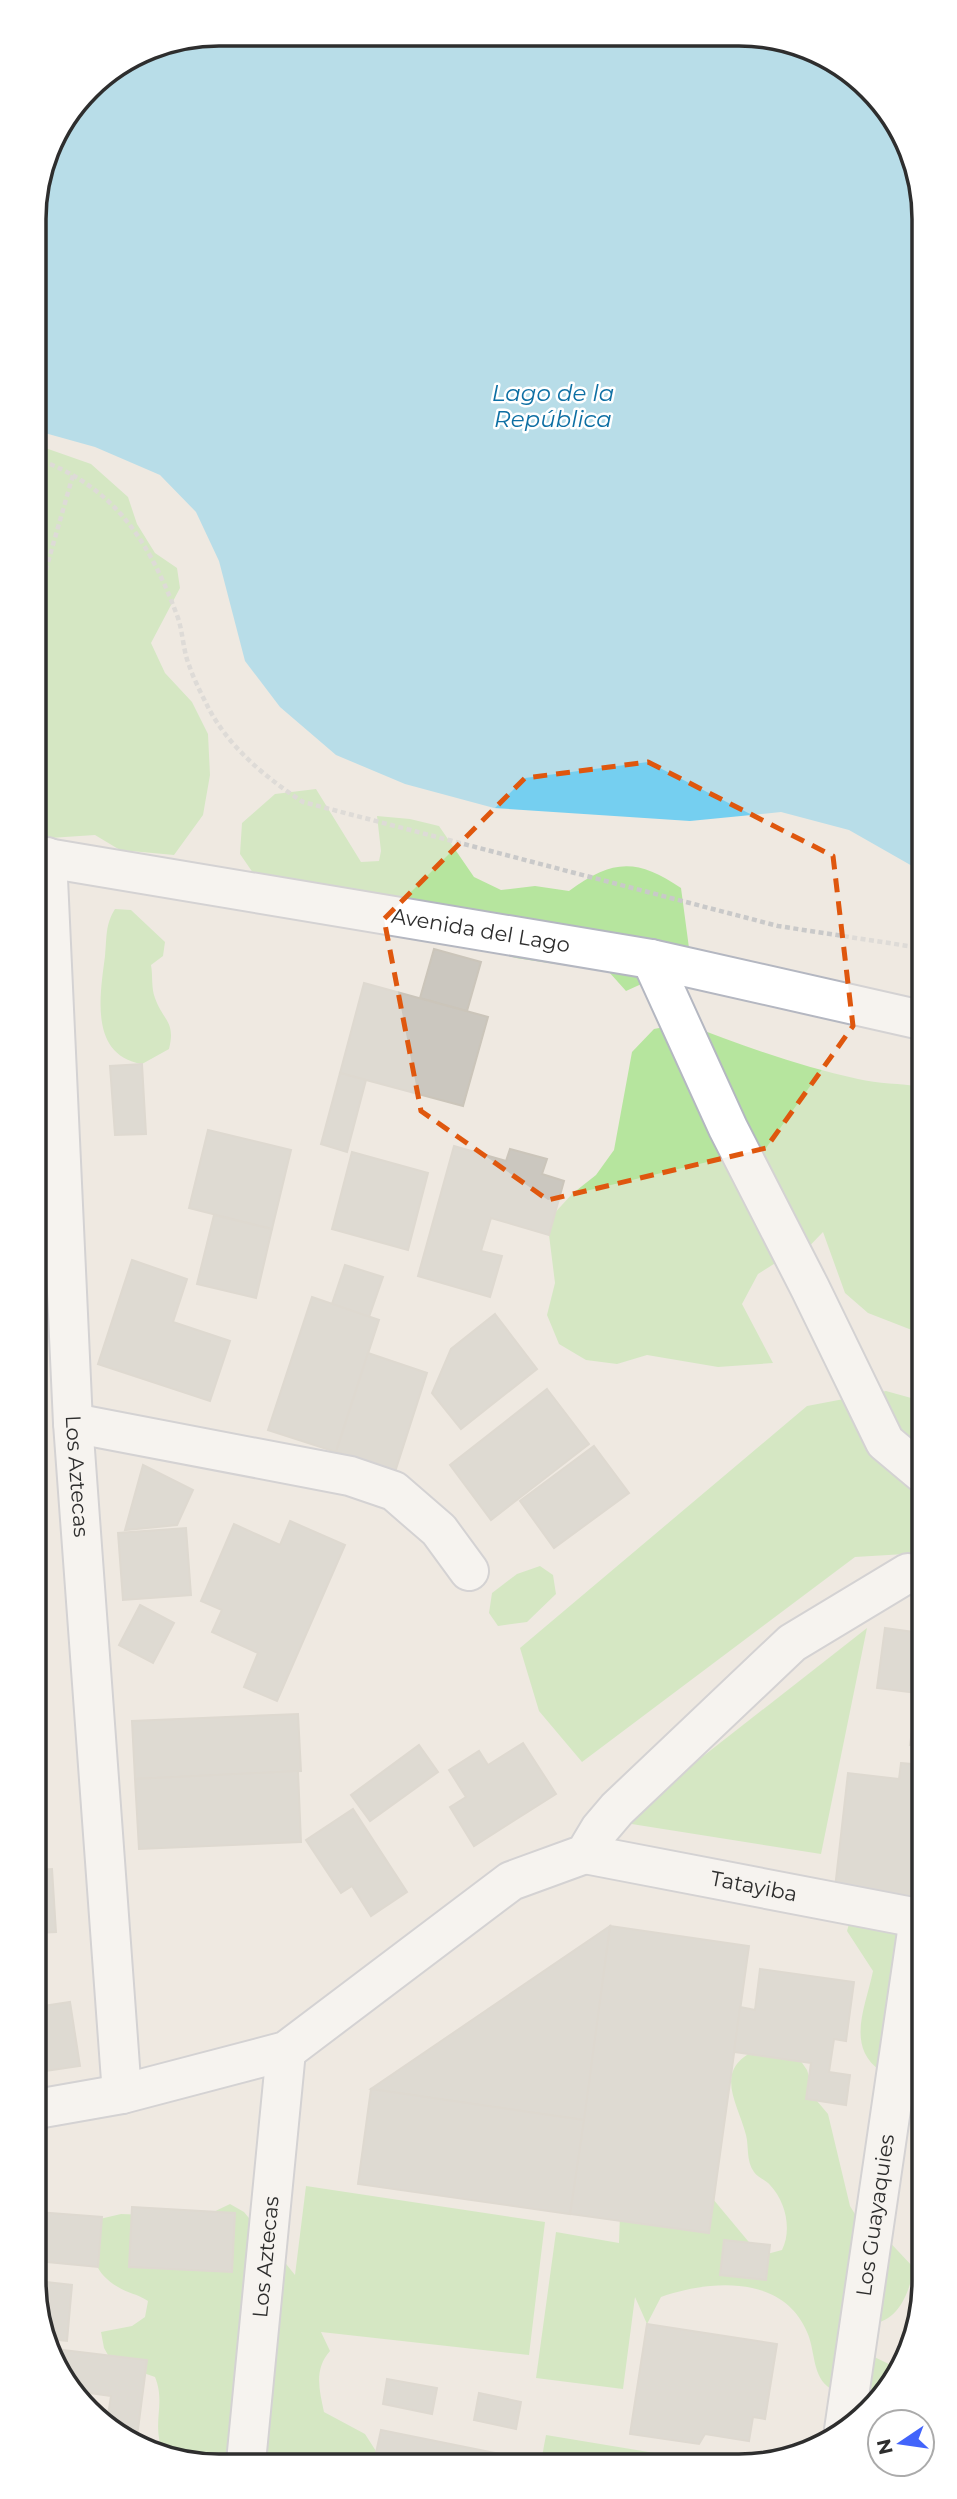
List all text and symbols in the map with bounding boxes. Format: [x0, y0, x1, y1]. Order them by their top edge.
water label: Lago de la República [492, 379, 614, 433]
street label: Avenida del Lago [390, 903, 572, 957]
street label: Los Aztecas [61, 1415, 94, 1538]
street label: Tatayiba [709, 1865, 799, 1907]
street label: Los Guayaquies [851, 2132, 899, 2298]
street label: Los Aztecas [247, 2195, 284, 2319]
north arrow [866, 2408, 936, 2478]
text: N [872, 2437, 898, 2457]

